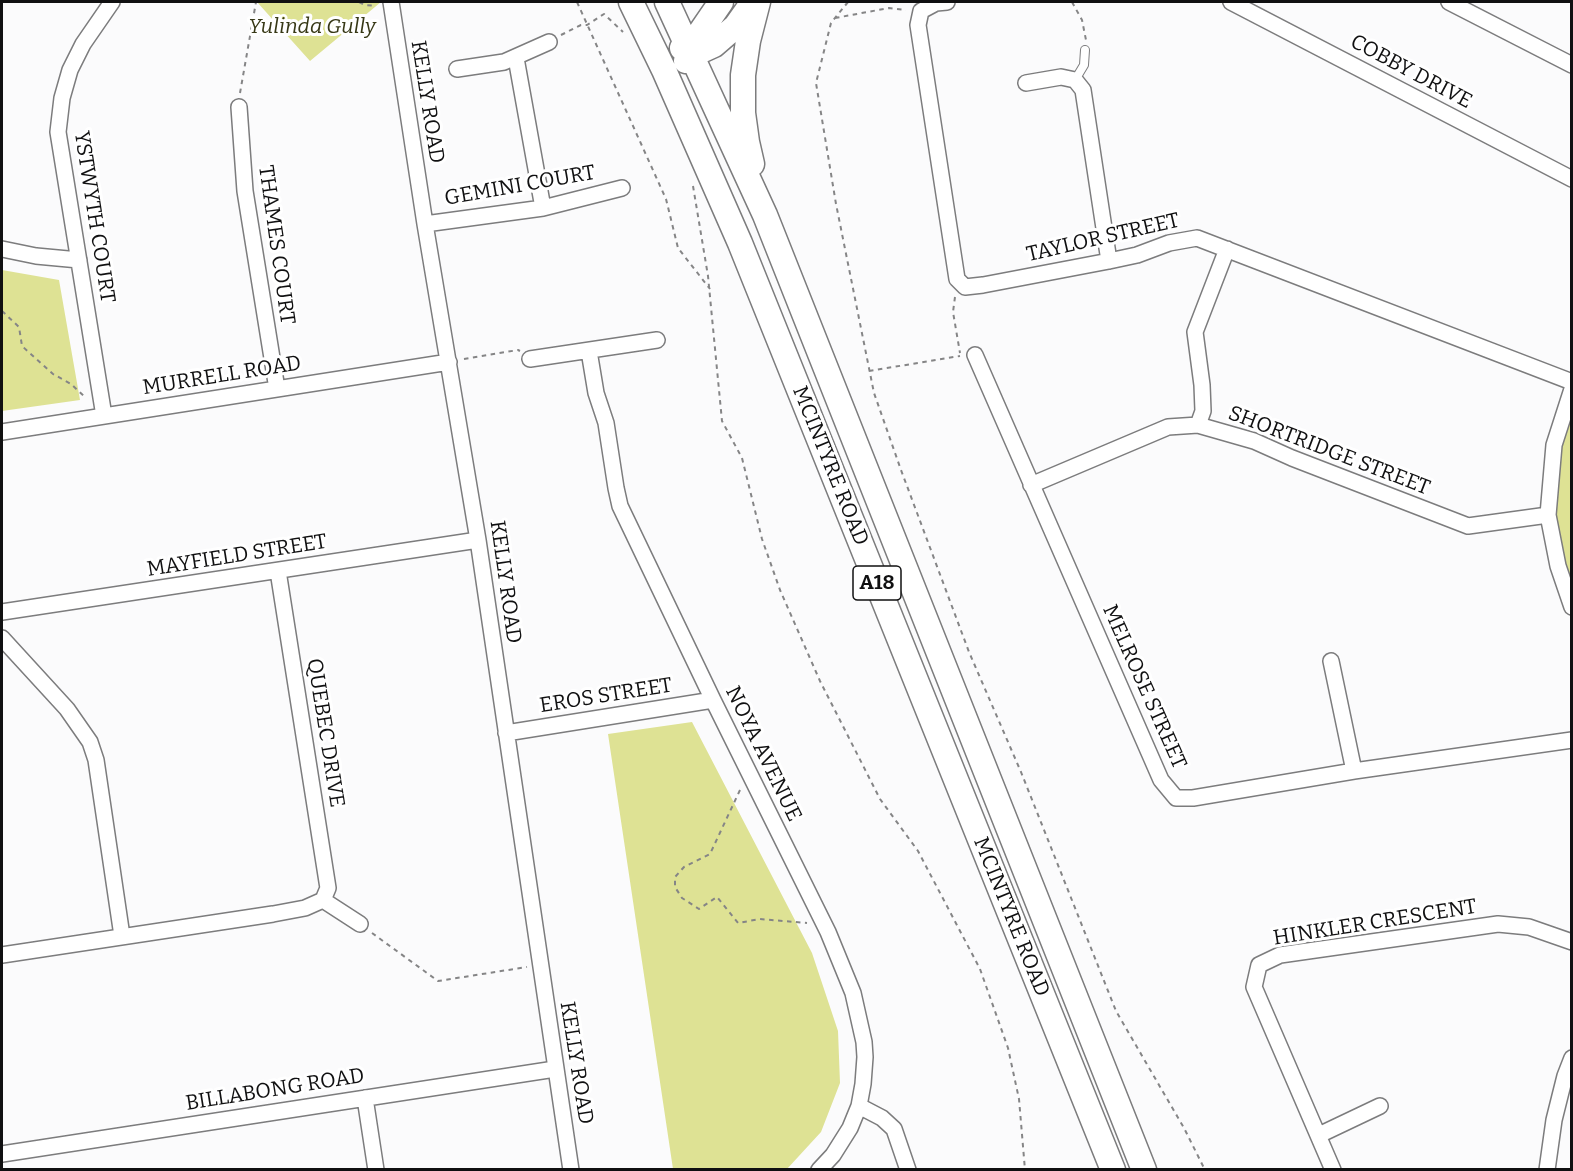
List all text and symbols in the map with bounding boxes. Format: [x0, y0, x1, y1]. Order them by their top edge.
park label: Yulinda Gully [248, 14, 376, 40]
street label: COBBY DRIVE [1346, 29, 1476, 115]
street label: KELLY ROAD [405, 39, 449, 165]
street label: YSTWYTH COURT [68, 129, 120, 305]
street label: GEMINI COURT [443, 160, 597, 212]
street label: THAMES COURT [252, 164, 300, 326]
street label: TAYLOR STREET [1024, 208, 1182, 268]
street label: MURRELL ROAD [141, 351, 303, 401]
street label: MCINTYRE ROAD [787, 383, 873, 549]
street label: SHORTRIDGE STREET [1225, 401, 1433, 501]
street label: KELLY ROAD [484, 519, 526, 645]
street label: MAYFIELD STREET [145, 529, 329, 583]
road number: A18 [853, 566, 901, 600]
street label: MELROSE STREET [1097, 601, 1191, 773]
street label: QUEBEC DRIVE [301, 657, 349, 809]
street label: EROS STREET [538, 673, 674, 719]
street label: NOYA AVENUE [719, 682, 807, 826]
street label: MCINTYRE ROAD [968, 834, 1054, 1000]
street label: HINKLER CRESCENT [1271, 894, 1479, 952]
street label: KELLY ROAD [554, 1000, 598, 1126]
street label: BILLABONG ROAD [184, 1063, 366, 1117]

